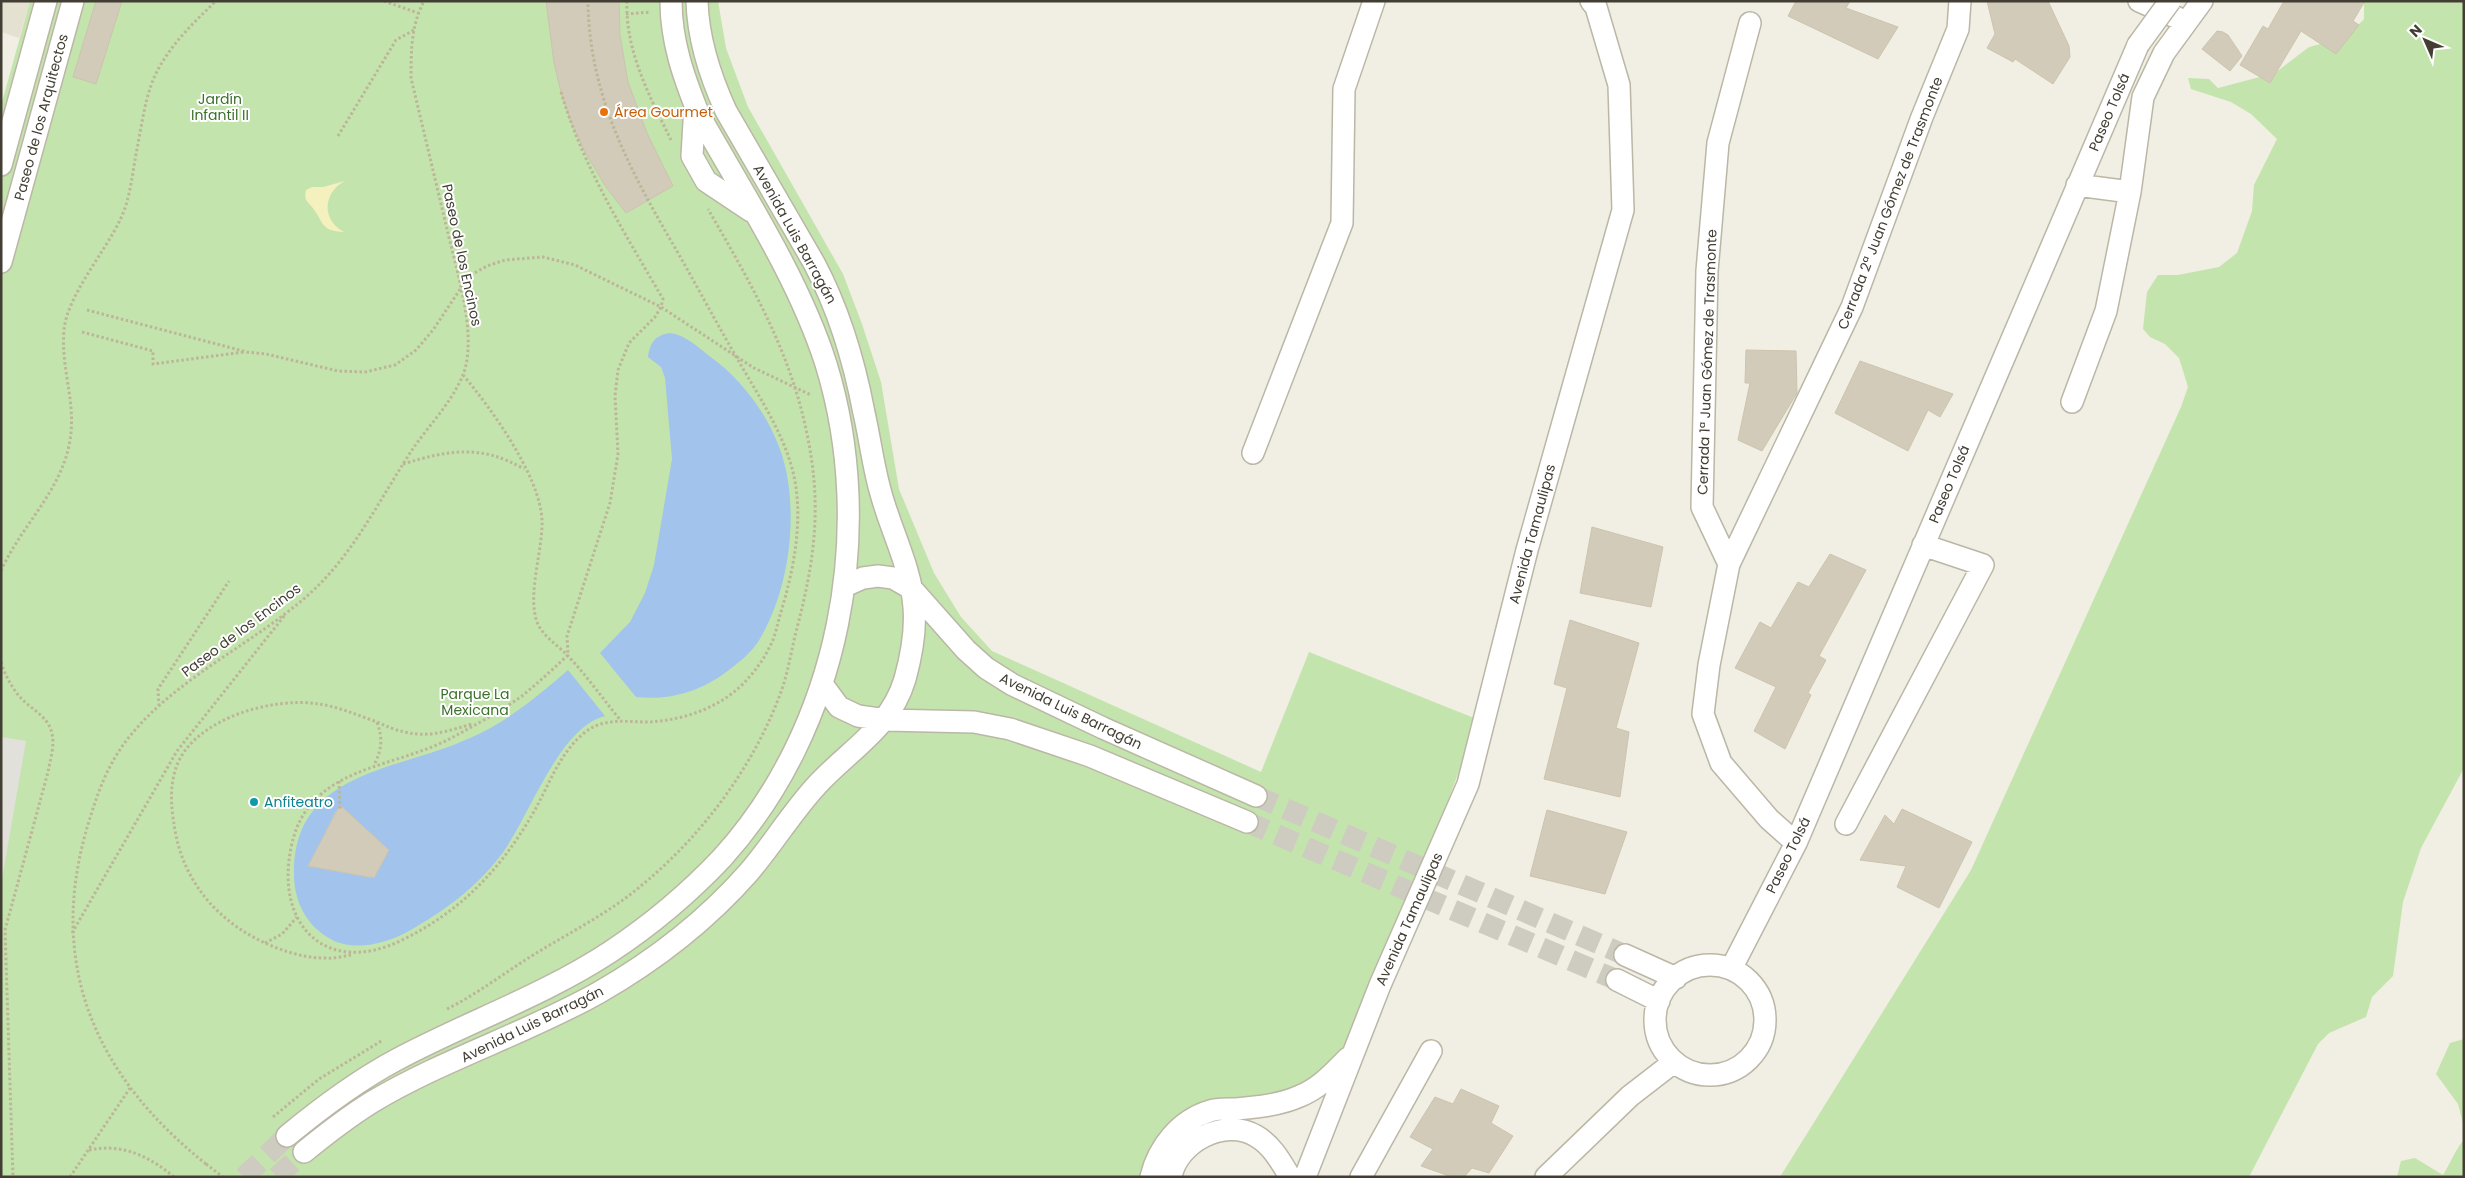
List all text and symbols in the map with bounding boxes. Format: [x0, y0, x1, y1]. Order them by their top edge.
north arrow [2400, 15, 2450, 65]
text: N [2405, 20, 2427, 42]
street label: Paseo de los Arquitectos [9, 31, 73, 203]
street label: Paseo Tolsá [2084, 70, 2134, 154]
street label: Cerrada 2ª Juan Gómez de Trasmonte [1832, 73, 1948, 332]
park label: Jardín Infantil II [191, 89, 249, 125]
place label: Área Gourmet [614, 102, 713, 122]
marker: Área Gourmet [598, 106, 610, 118]
street label: Avenida Luis Barragán [748, 161, 842, 307]
street label: Paseo de los Encinos [437, 182, 487, 328]
street label: Cerrada 1ª Juan Gómez de Trasmonte [1692, 229, 1722, 495]
street label: Paseo Tolsá [1924, 442, 1974, 526]
street label: Avenida Tamaulipas [1504, 462, 1560, 606]
street label: Paseo de los Encinos [177, 578, 305, 682]
street label: Avenida Luis Barragán [996, 668, 1146, 754]
park label: Parque La Mexicana [440, 684, 510, 720]
place label: Anfiteatro [264, 792, 333, 812]
marker: Anfiteatro [248, 796, 260, 808]
street label: Paseo Tolsá [1761, 813, 1815, 897]
street label: Avenida Tamaulipas [1371, 849, 1447, 989]
street label: Avenida Luis Barragán [457, 981, 607, 1067]

